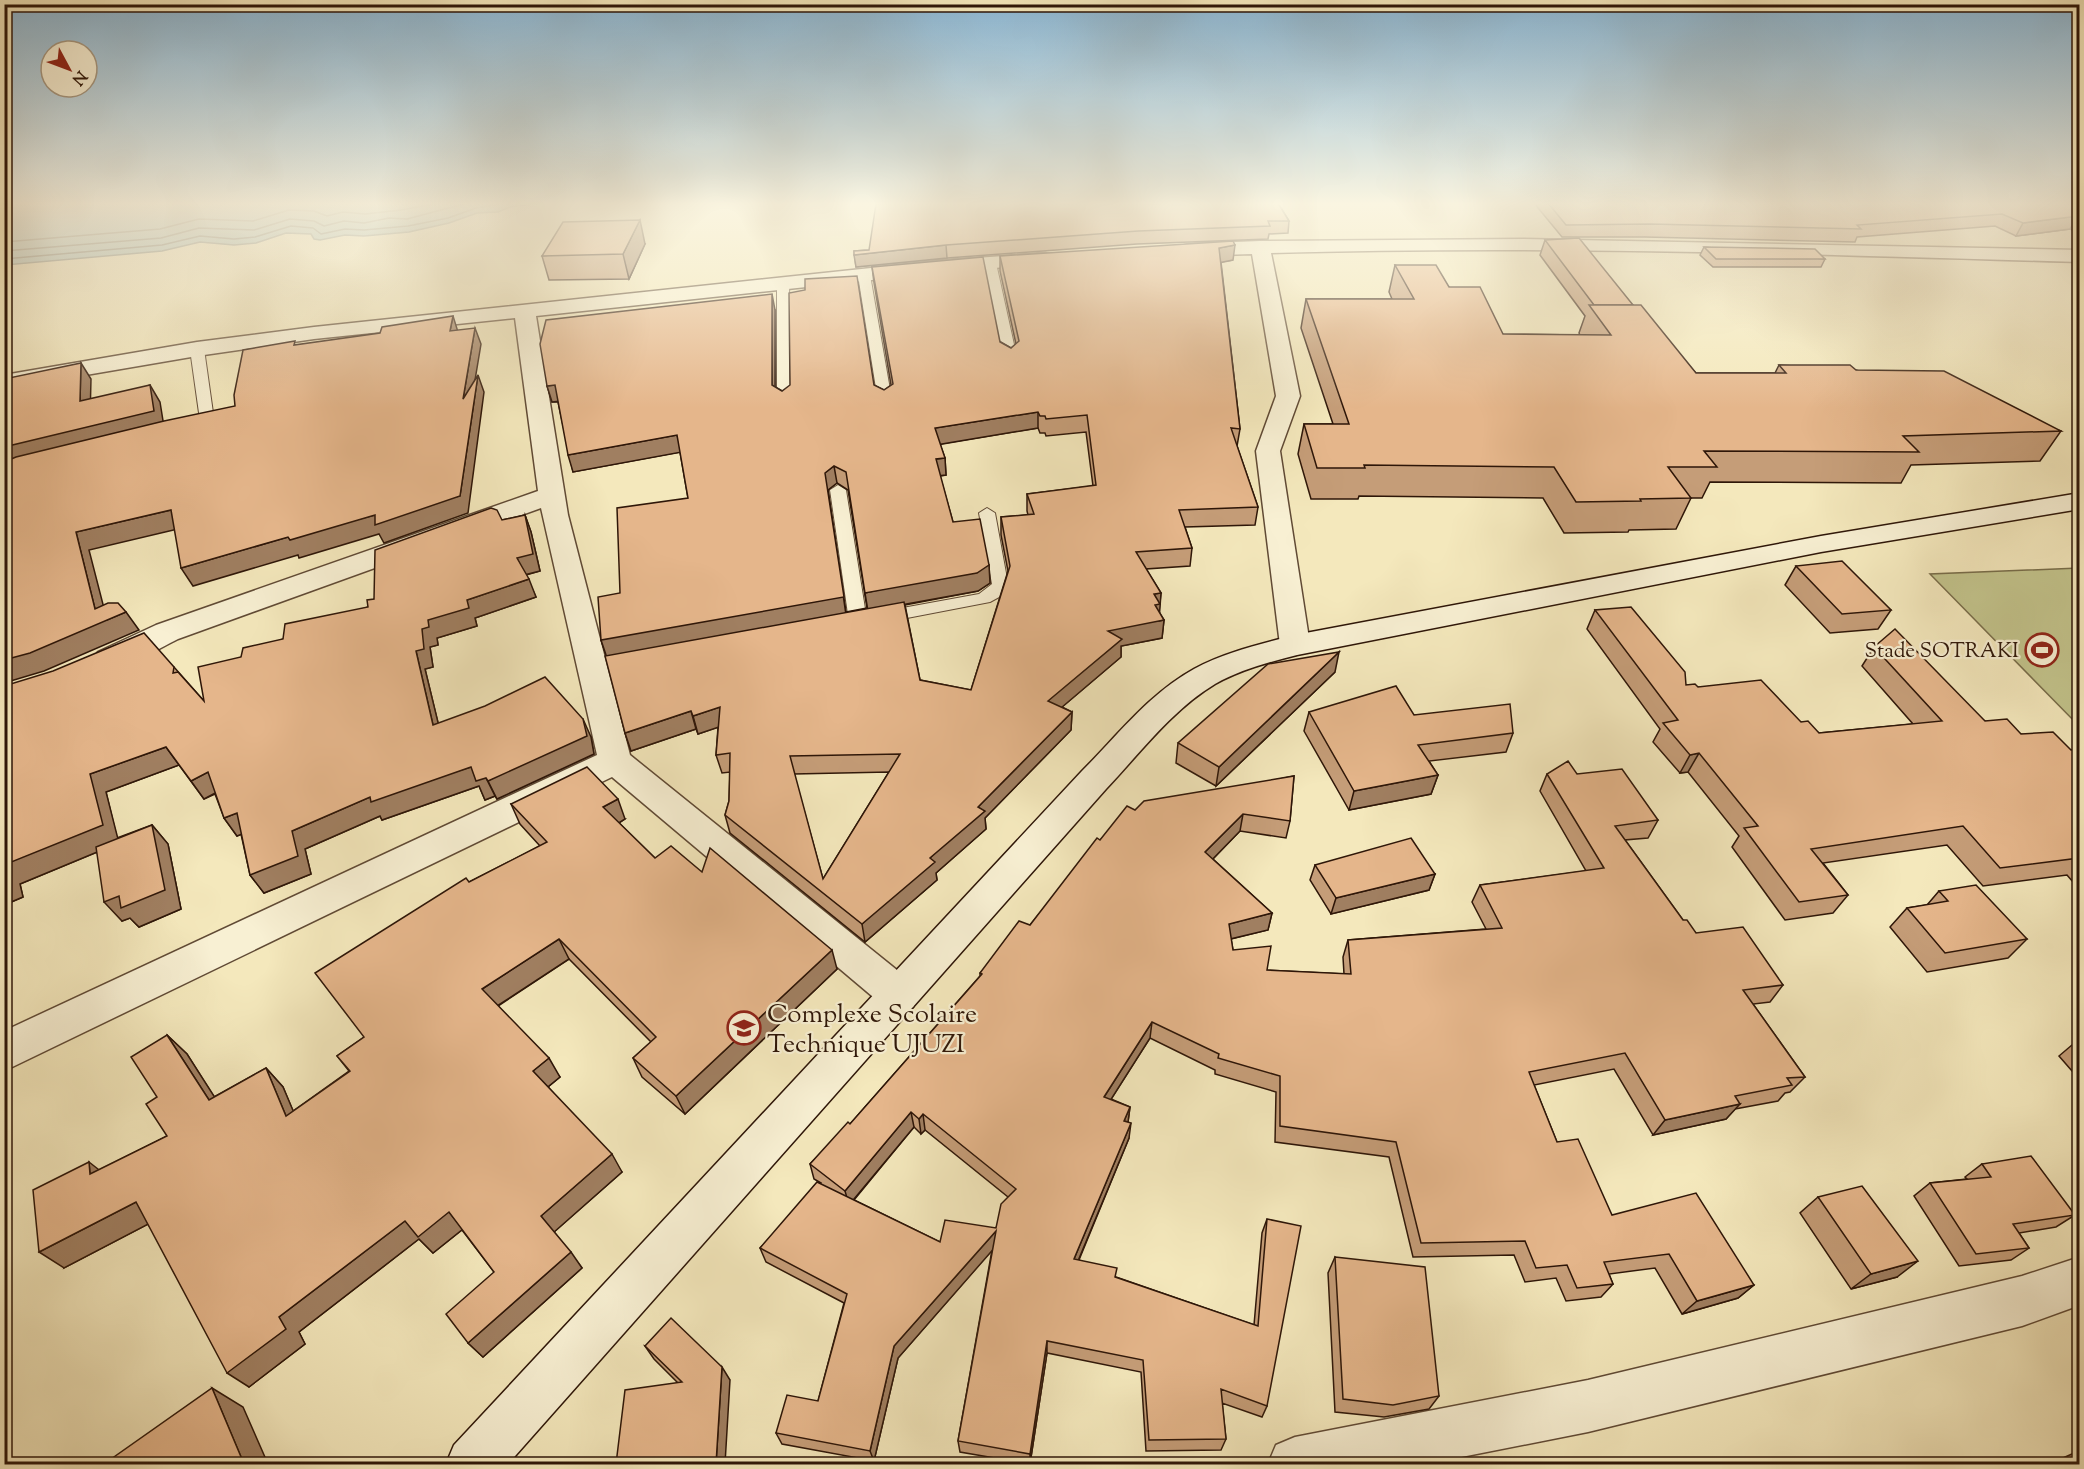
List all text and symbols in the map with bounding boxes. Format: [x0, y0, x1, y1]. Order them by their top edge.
north arrow [39, 39, 99, 99]
text: N [65, 65, 91, 90]
sports icon: Stade SOTRAKI [2024, 632, 2060, 668]
place label: Stade SOTRAKI [1865, 637, 2019, 667]
place label: Complexe Scolaire Technique UJUZI [767, 997, 977, 1064]
school or university icon: Complexe Scolaire Technique UJUZI [726, 1010, 762, 1046]

